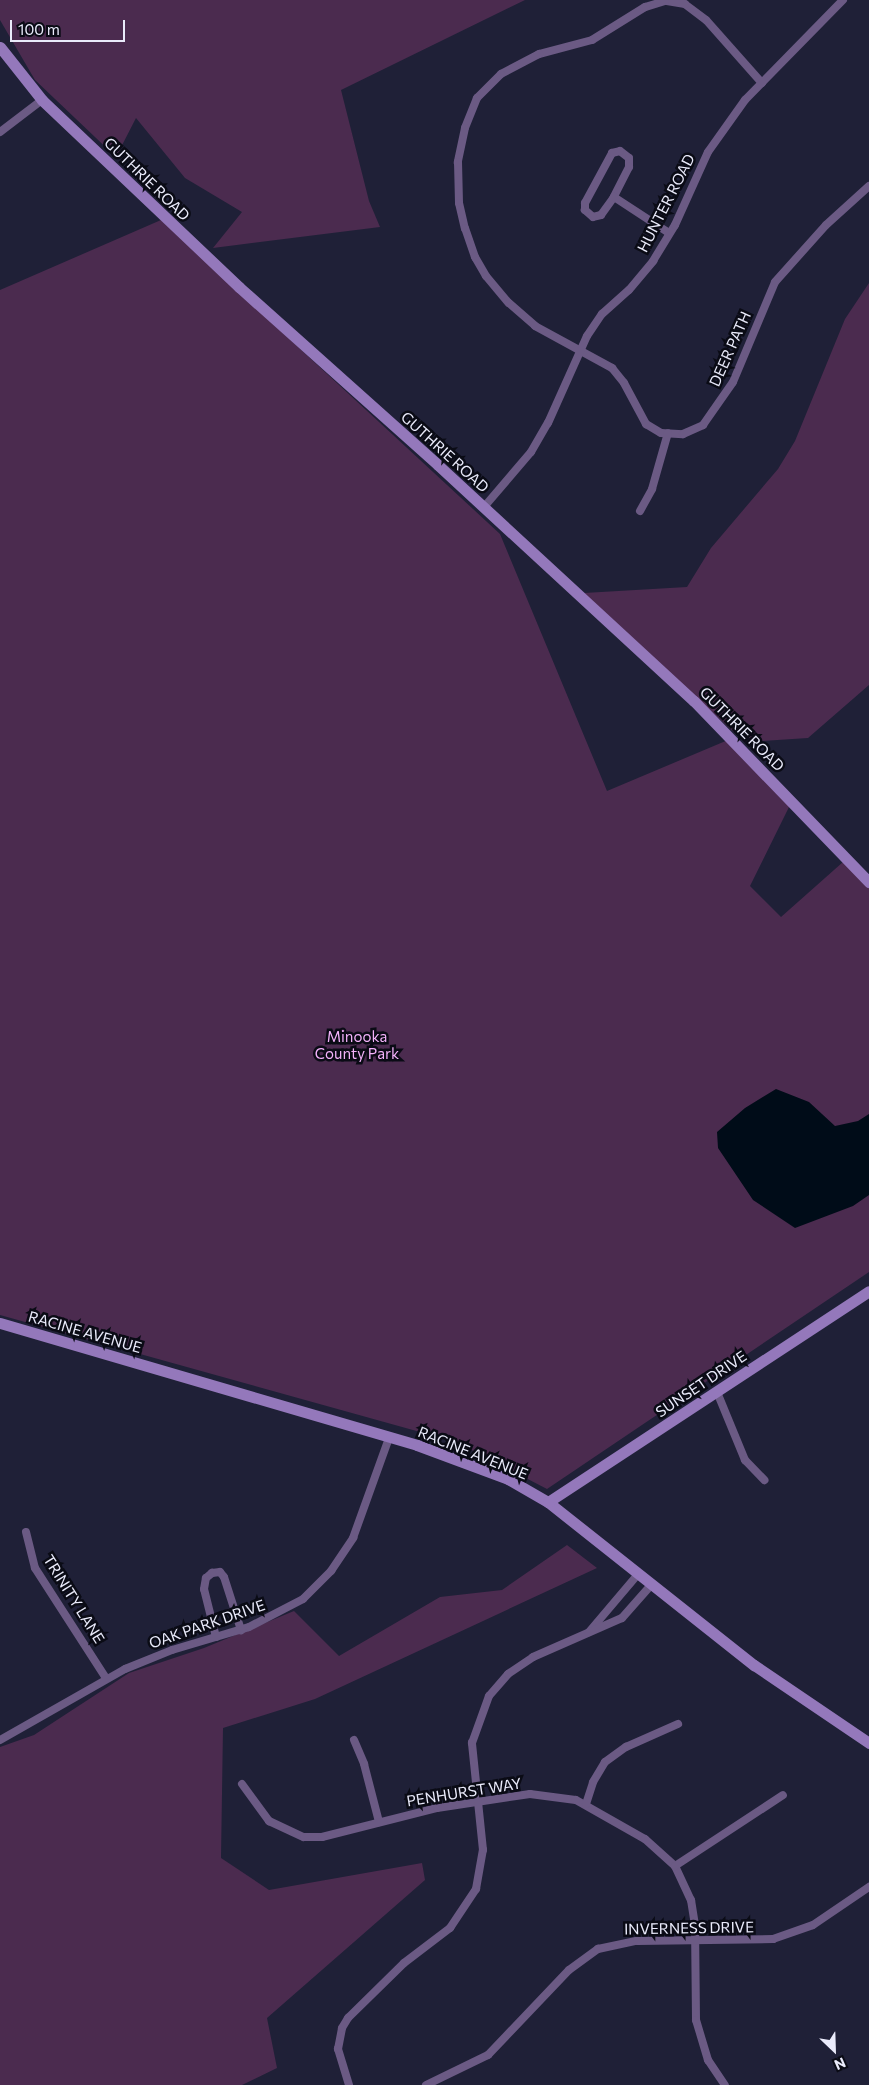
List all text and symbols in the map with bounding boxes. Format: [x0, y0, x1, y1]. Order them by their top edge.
scale bar [12, 10, 128, 42]
text: 100 m [18, 20, 60, 38]
street label: GUTHRIE ROAD [101, 134, 193, 224]
street label: HUNTER ROAD [633, 151, 699, 255]
street label: DEER PATH [705, 309, 755, 389]
street label: GUTHRIE ROAD [397, 408, 493, 496]
street label: GUTHRIE ROAD [696, 683, 788, 775]
park label: Minooka County Park [315, 1027, 399, 1062]
street label: RACINE AVENUE [26, 1307, 144, 1357]
street label: SUNSET DRIVE [652, 1347, 750, 1421]
street label: RACINE AVENUE [415, 1423, 531, 1483]
street label: TRINITY LANE [40, 1551, 108, 1647]
street label: OAK PARK DRIVE [147, 1596, 267, 1652]
street label: PENHURST WAY [405, 1774, 523, 1810]
street label: INVERNESS DRIVE [624, 1918, 754, 1938]
north arrow [809, 2025, 859, 2075]
text: N [832, 2054, 849, 2074]

